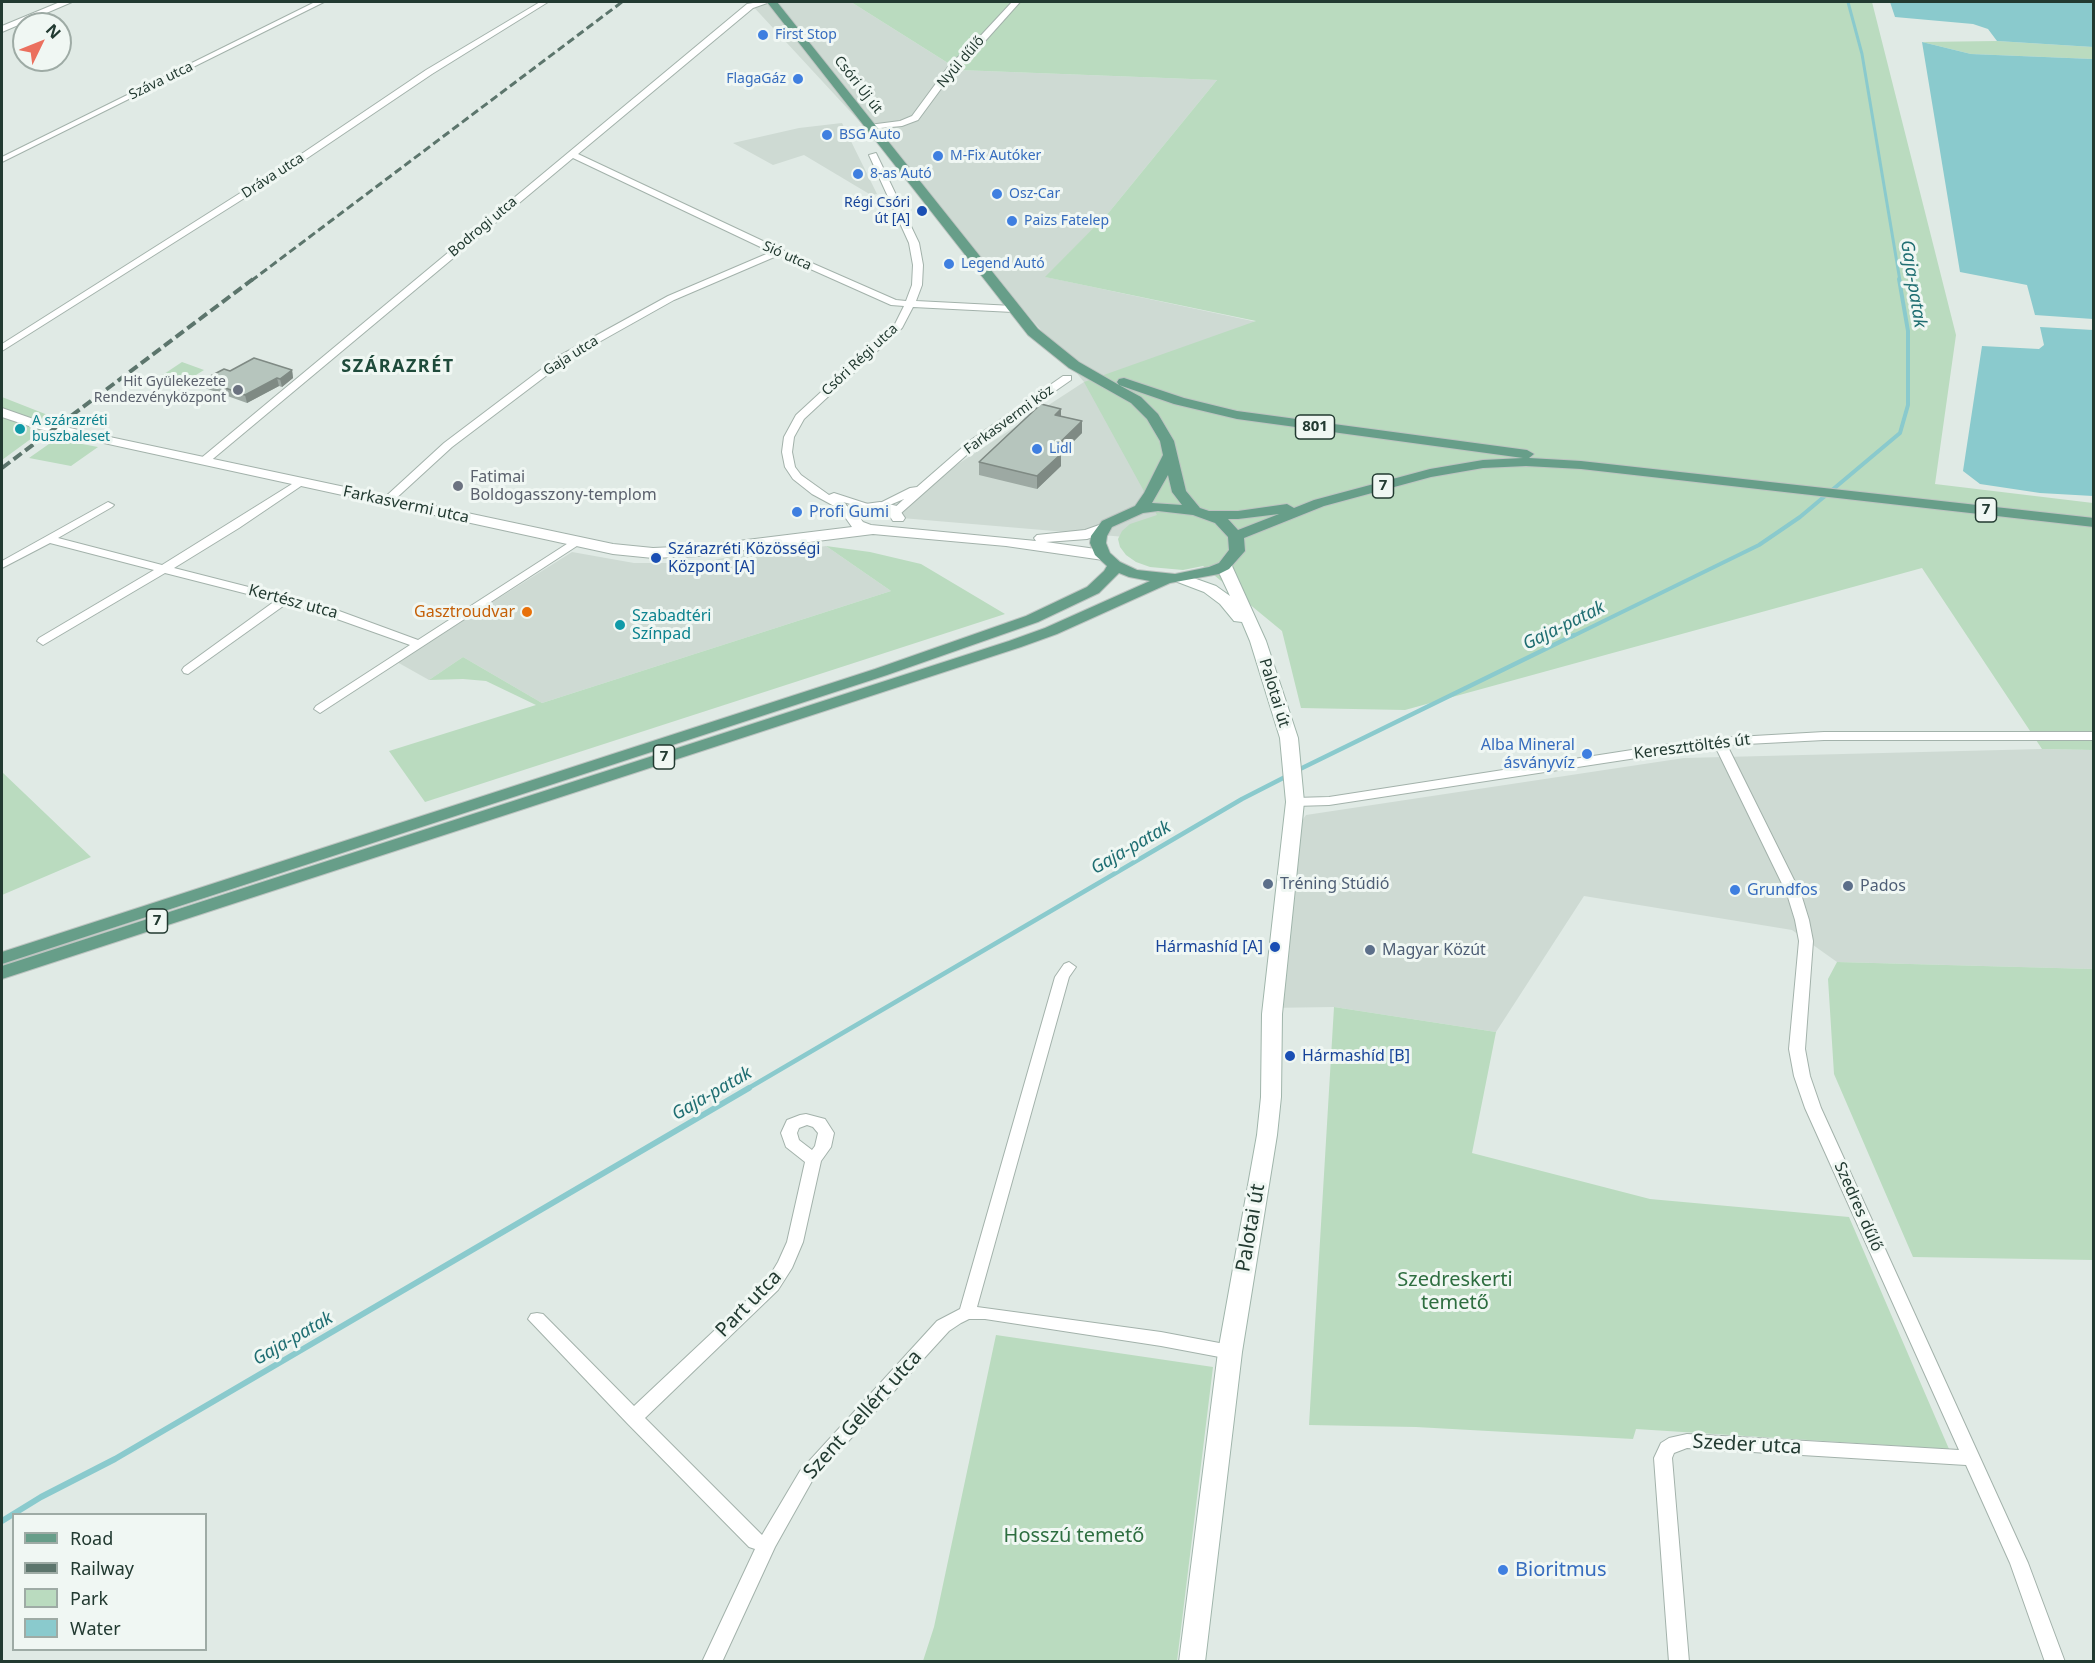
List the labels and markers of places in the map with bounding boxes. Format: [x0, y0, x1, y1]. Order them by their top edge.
place label: First Stop [775, 27, 837, 43]
marker: First Stop [756, 28, 770, 42]
place label: FlagaGáz [726, 71, 786, 87]
marker: FlagaGáz [791, 72, 805, 86]
place label: BSG Auto [839, 127, 901, 143]
marker: BSG Auto [820, 128, 834, 142]
place label: M-Fix Autóker [950, 148, 1041, 164]
marker: M-Fix Autóker [931, 149, 945, 163]
place label: 8-as Autó [870, 166, 932, 182]
marker: 8-as Autó [851, 167, 865, 181]
place label: Osz-Car [1009, 186, 1060, 202]
marker: Osz-Car [990, 187, 1004, 201]
place label: Régi Csóri út [A] [844, 195, 910, 228]
marker: Régi Csóri út [A] [915, 204, 929, 218]
place label: Paizs Fatelep [1024, 213, 1109, 229]
marker: Paizs Fatelep [1005, 214, 1019, 228]
place label: Legend Autó [961, 256, 1045, 272]
marker: Legend Autó [942, 257, 956, 271]
place label: Hit Gyülekezete Rendezvényközpont [94, 374, 226, 406]
marker: Hit Gyülekezete Rendezvényközpont [231, 383, 245, 397]
place label: A szárazréti buszbaleset [32, 413, 110, 446]
marker: A szárazréti buszbaleset [13, 422, 27, 436]
place label: Lidl [1049, 441, 1072, 457]
marker: Lidl [1030, 442, 1044, 456]
place label: Fatimai Boldogasszony-templom [470, 467, 657, 505]
marker: Fatimai Boldogasszony-templom [451, 479, 465, 493]
place label: Profi Gumi [809, 502, 889, 522]
marker: Profi Gumi [790, 505, 804, 519]
place label: Szárazréti Közösségi Központ [A] [668, 539, 820, 577]
marker: Szárazréti Közösségi Központ [A] [649, 551, 663, 565]
place label: Gasztroudvar [414, 602, 515, 622]
marker: Gasztroudvar [520, 605, 534, 619]
place label: Szabadtéri Színpad [632, 606, 711, 644]
marker: Szabadtéri Színpad [613, 618, 627, 632]
place label: Alba Mineral ásványvíz [1481, 735, 1575, 773]
marker: Alba Mineral ásványvíz [1580, 747, 1594, 761]
place label: Tréning Stúdió [1280, 874, 1389, 894]
place label: Pados [1860, 876, 1906, 896]
marker: Tréning Stúdió [1261, 877, 1275, 891]
marker: Pados [1841, 879, 1855, 893]
place label: Grundfos [1747, 880, 1818, 900]
marker: Grundfos [1728, 883, 1742, 897]
place label: Hármashíd [A] [1155, 937, 1263, 957]
marker: Hármashíd [A] [1268, 940, 1282, 954]
place label: Magyar Közút [1382, 940, 1486, 960]
marker: Magyar Közút [1363, 943, 1377, 957]
place label: Hármashíd [B] [1302, 1046, 1410, 1066]
marker: Hármashíd [B] [1283, 1049, 1297, 1063]
place label: Bioritmus [1515, 1558, 1607, 1582]
marker: Bioritmus [1496, 1563, 1510, 1577]

